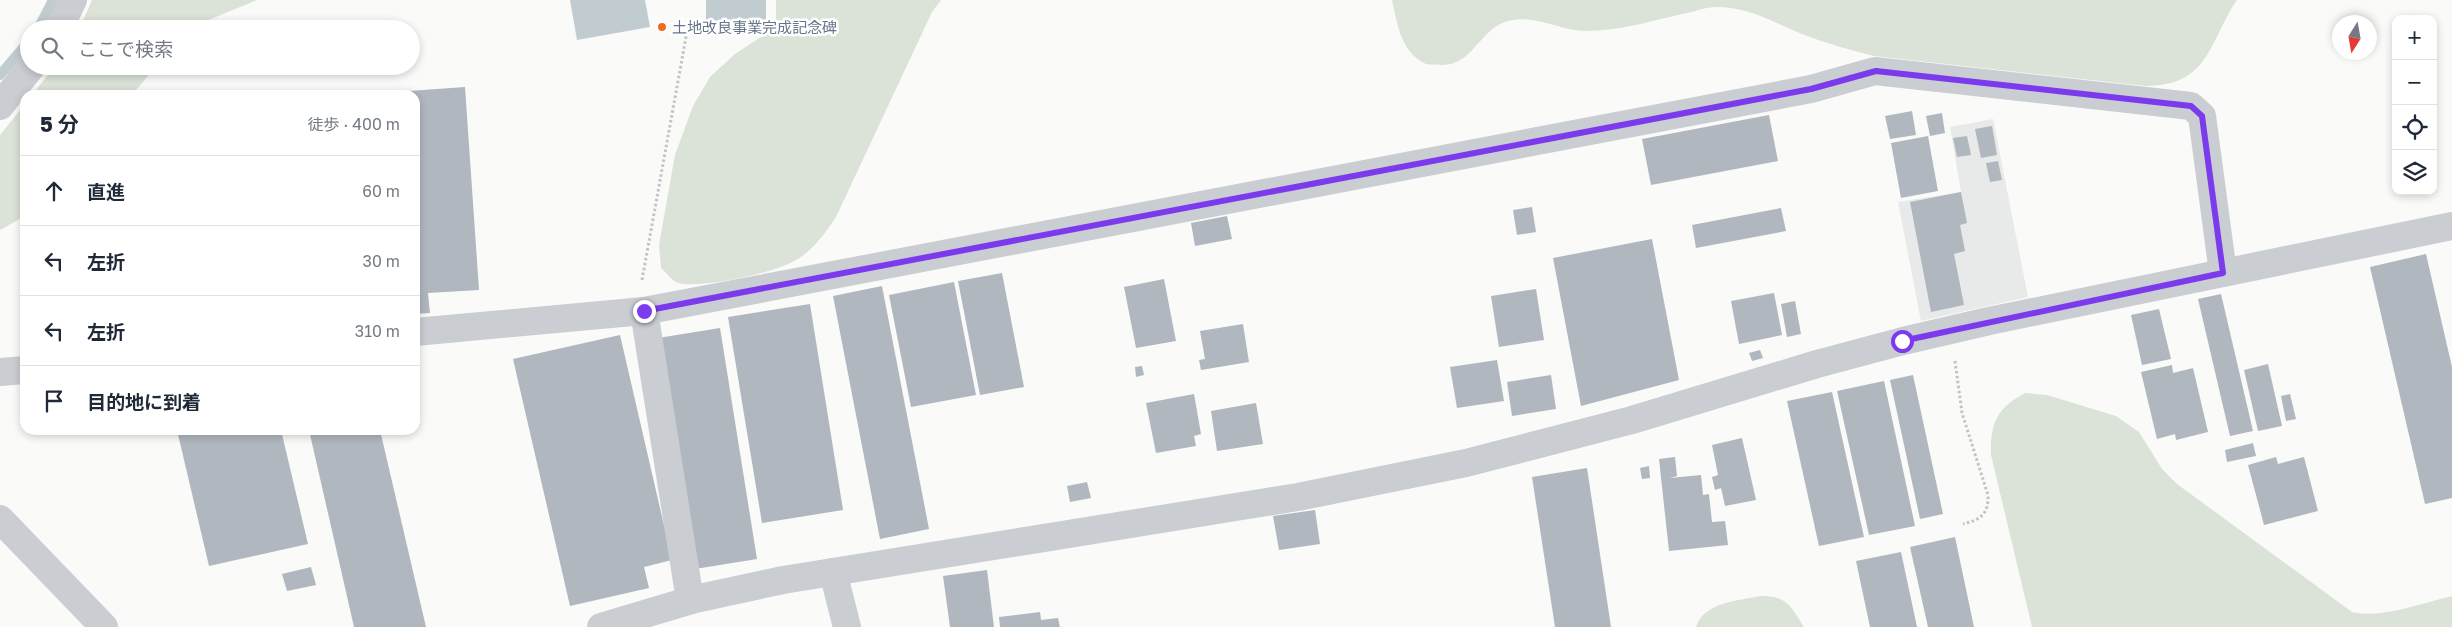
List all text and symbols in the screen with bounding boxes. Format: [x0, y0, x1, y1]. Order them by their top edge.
north arrow [2332, 15, 2377, 60]
map controls [2392, 15, 2437, 195]
button: + [2392, 15, 2437, 60]
place label: 土地改良事業完成記念碑 [672, 18, 837, 36]
search box [20, 20, 420, 75]
marker: 土地改良事業完成記念碑 [656, 21, 668, 33]
icon: search [38, 34, 66, 62]
text: ここで検索 [78, 37, 173, 60]
button: − [2392, 60, 2437, 105]
button: locate [2392, 105, 2437, 150]
text: 5 分 [40, 111, 79, 137]
text: 徒歩 · 400 m [307, 114, 400, 134]
button: layers [2392, 150, 2437, 195]
icon: ahead [40, 177, 68, 205]
text: 直進 [87, 180, 125, 203]
text: 60 m [362, 181, 400, 201]
icon: left [40, 247, 68, 275]
text: 左折 [87, 250, 125, 273]
text: 30 m [363, 251, 400, 271]
route end [633, 300, 656, 323]
icon: left [40, 317, 68, 345]
text: 左折 [87, 320, 125, 343]
text: 310 m [355, 321, 400, 341]
route start [1891, 330, 1914, 353]
icon: arrive [40, 387, 68, 415]
text: 目的地に到着 [87, 390, 201, 413]

